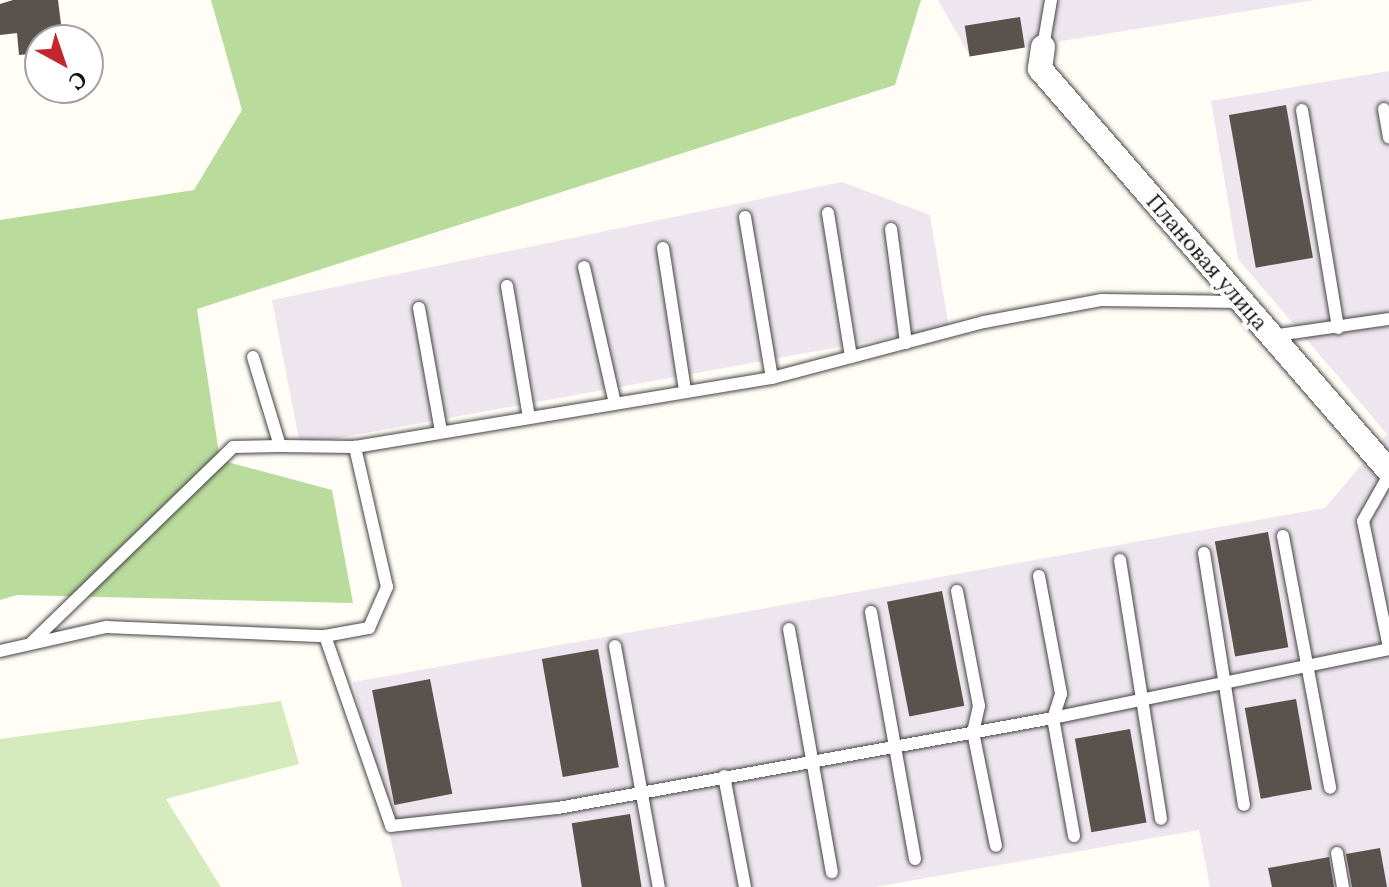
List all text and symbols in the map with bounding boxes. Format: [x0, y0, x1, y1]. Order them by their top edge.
north arrow [24, 24, 104, 104]
text: С [63, 65, 93, 96]
street label: Плановая улица [1141, 189, 1273, 335]

